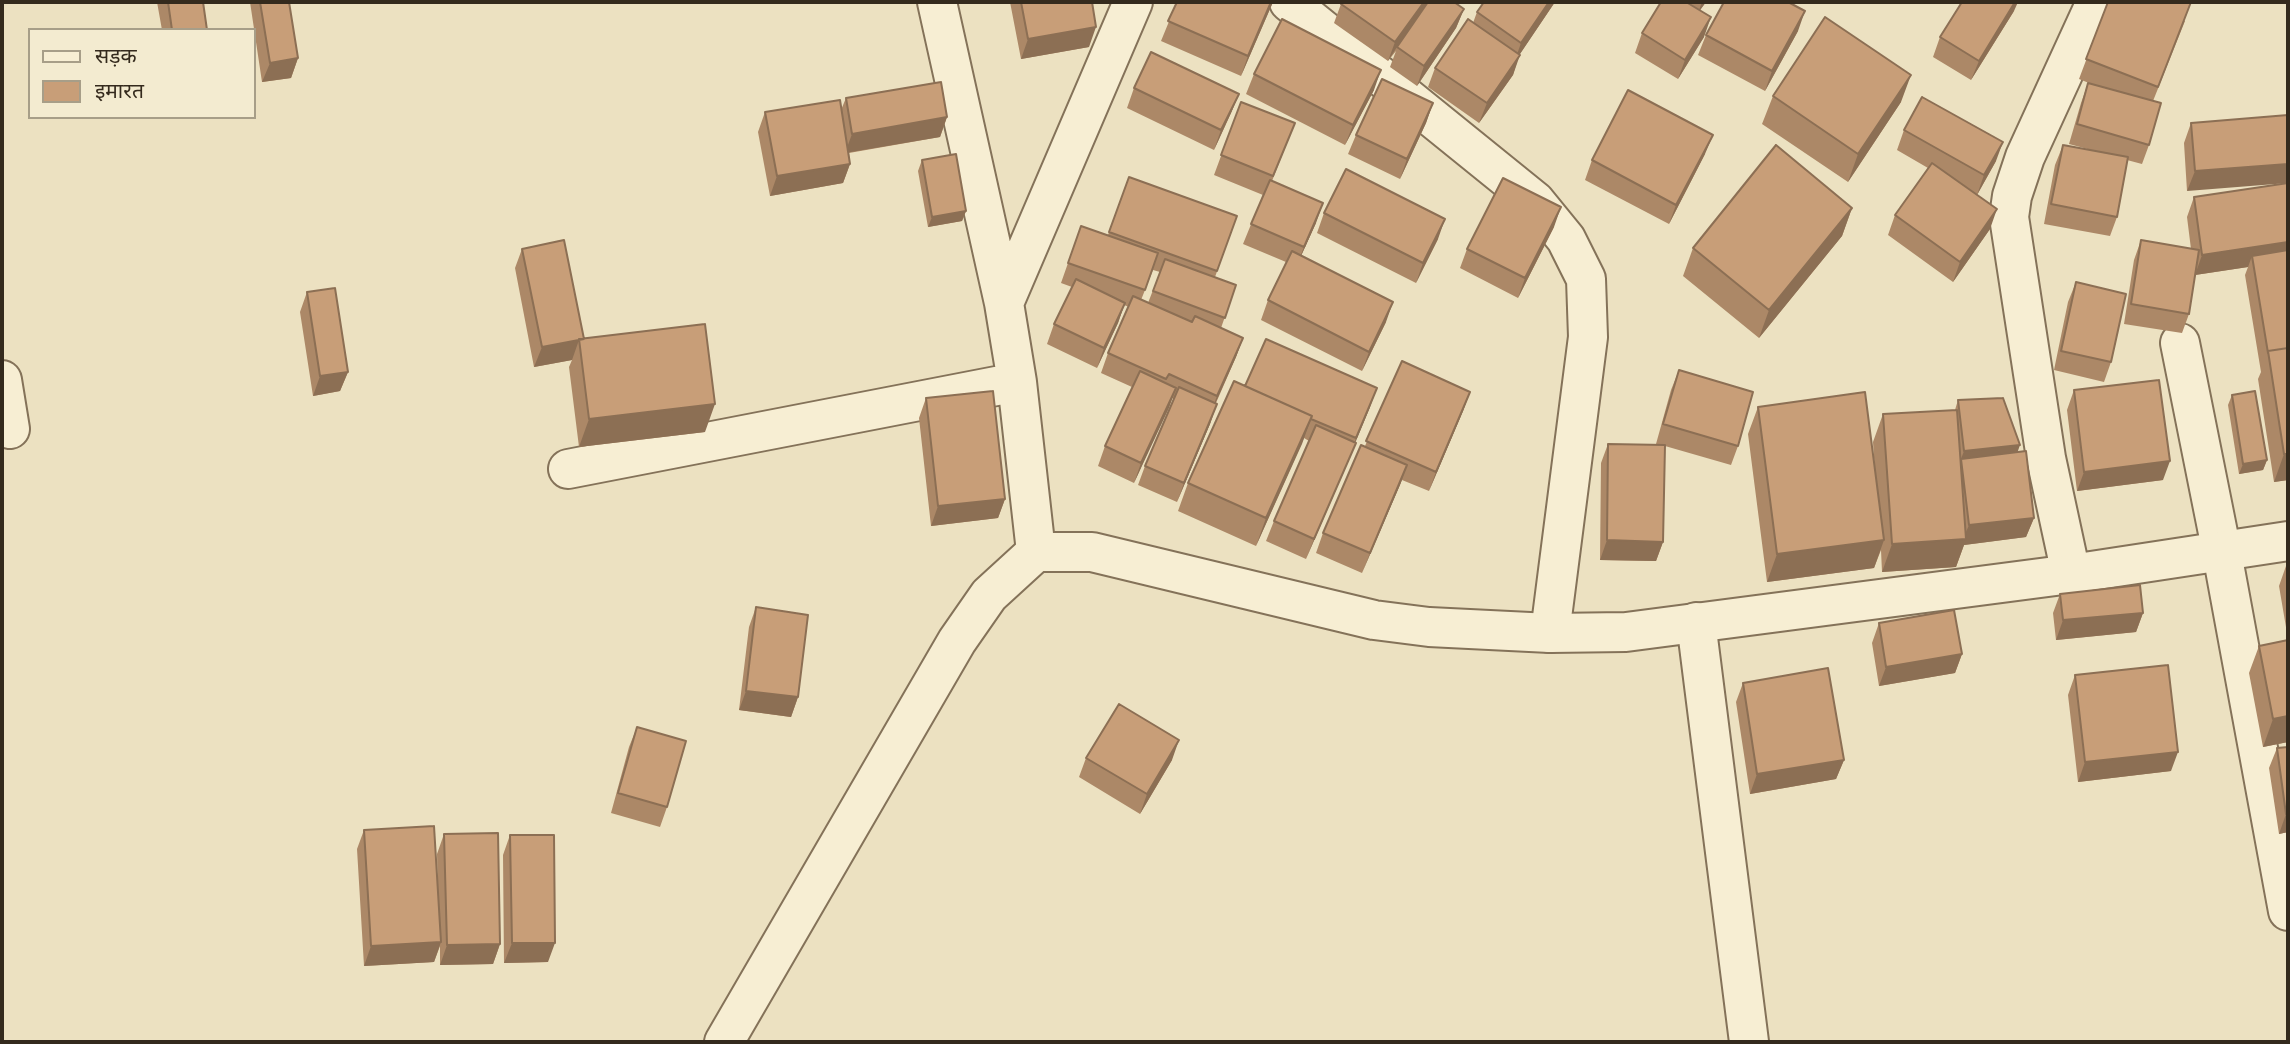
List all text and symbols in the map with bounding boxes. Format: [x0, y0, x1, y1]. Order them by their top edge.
legend [28, 28, 256, 119]
text: सड़क [95, 41, 137, 70]
text: इमारत [95, 76, 144, 105]

